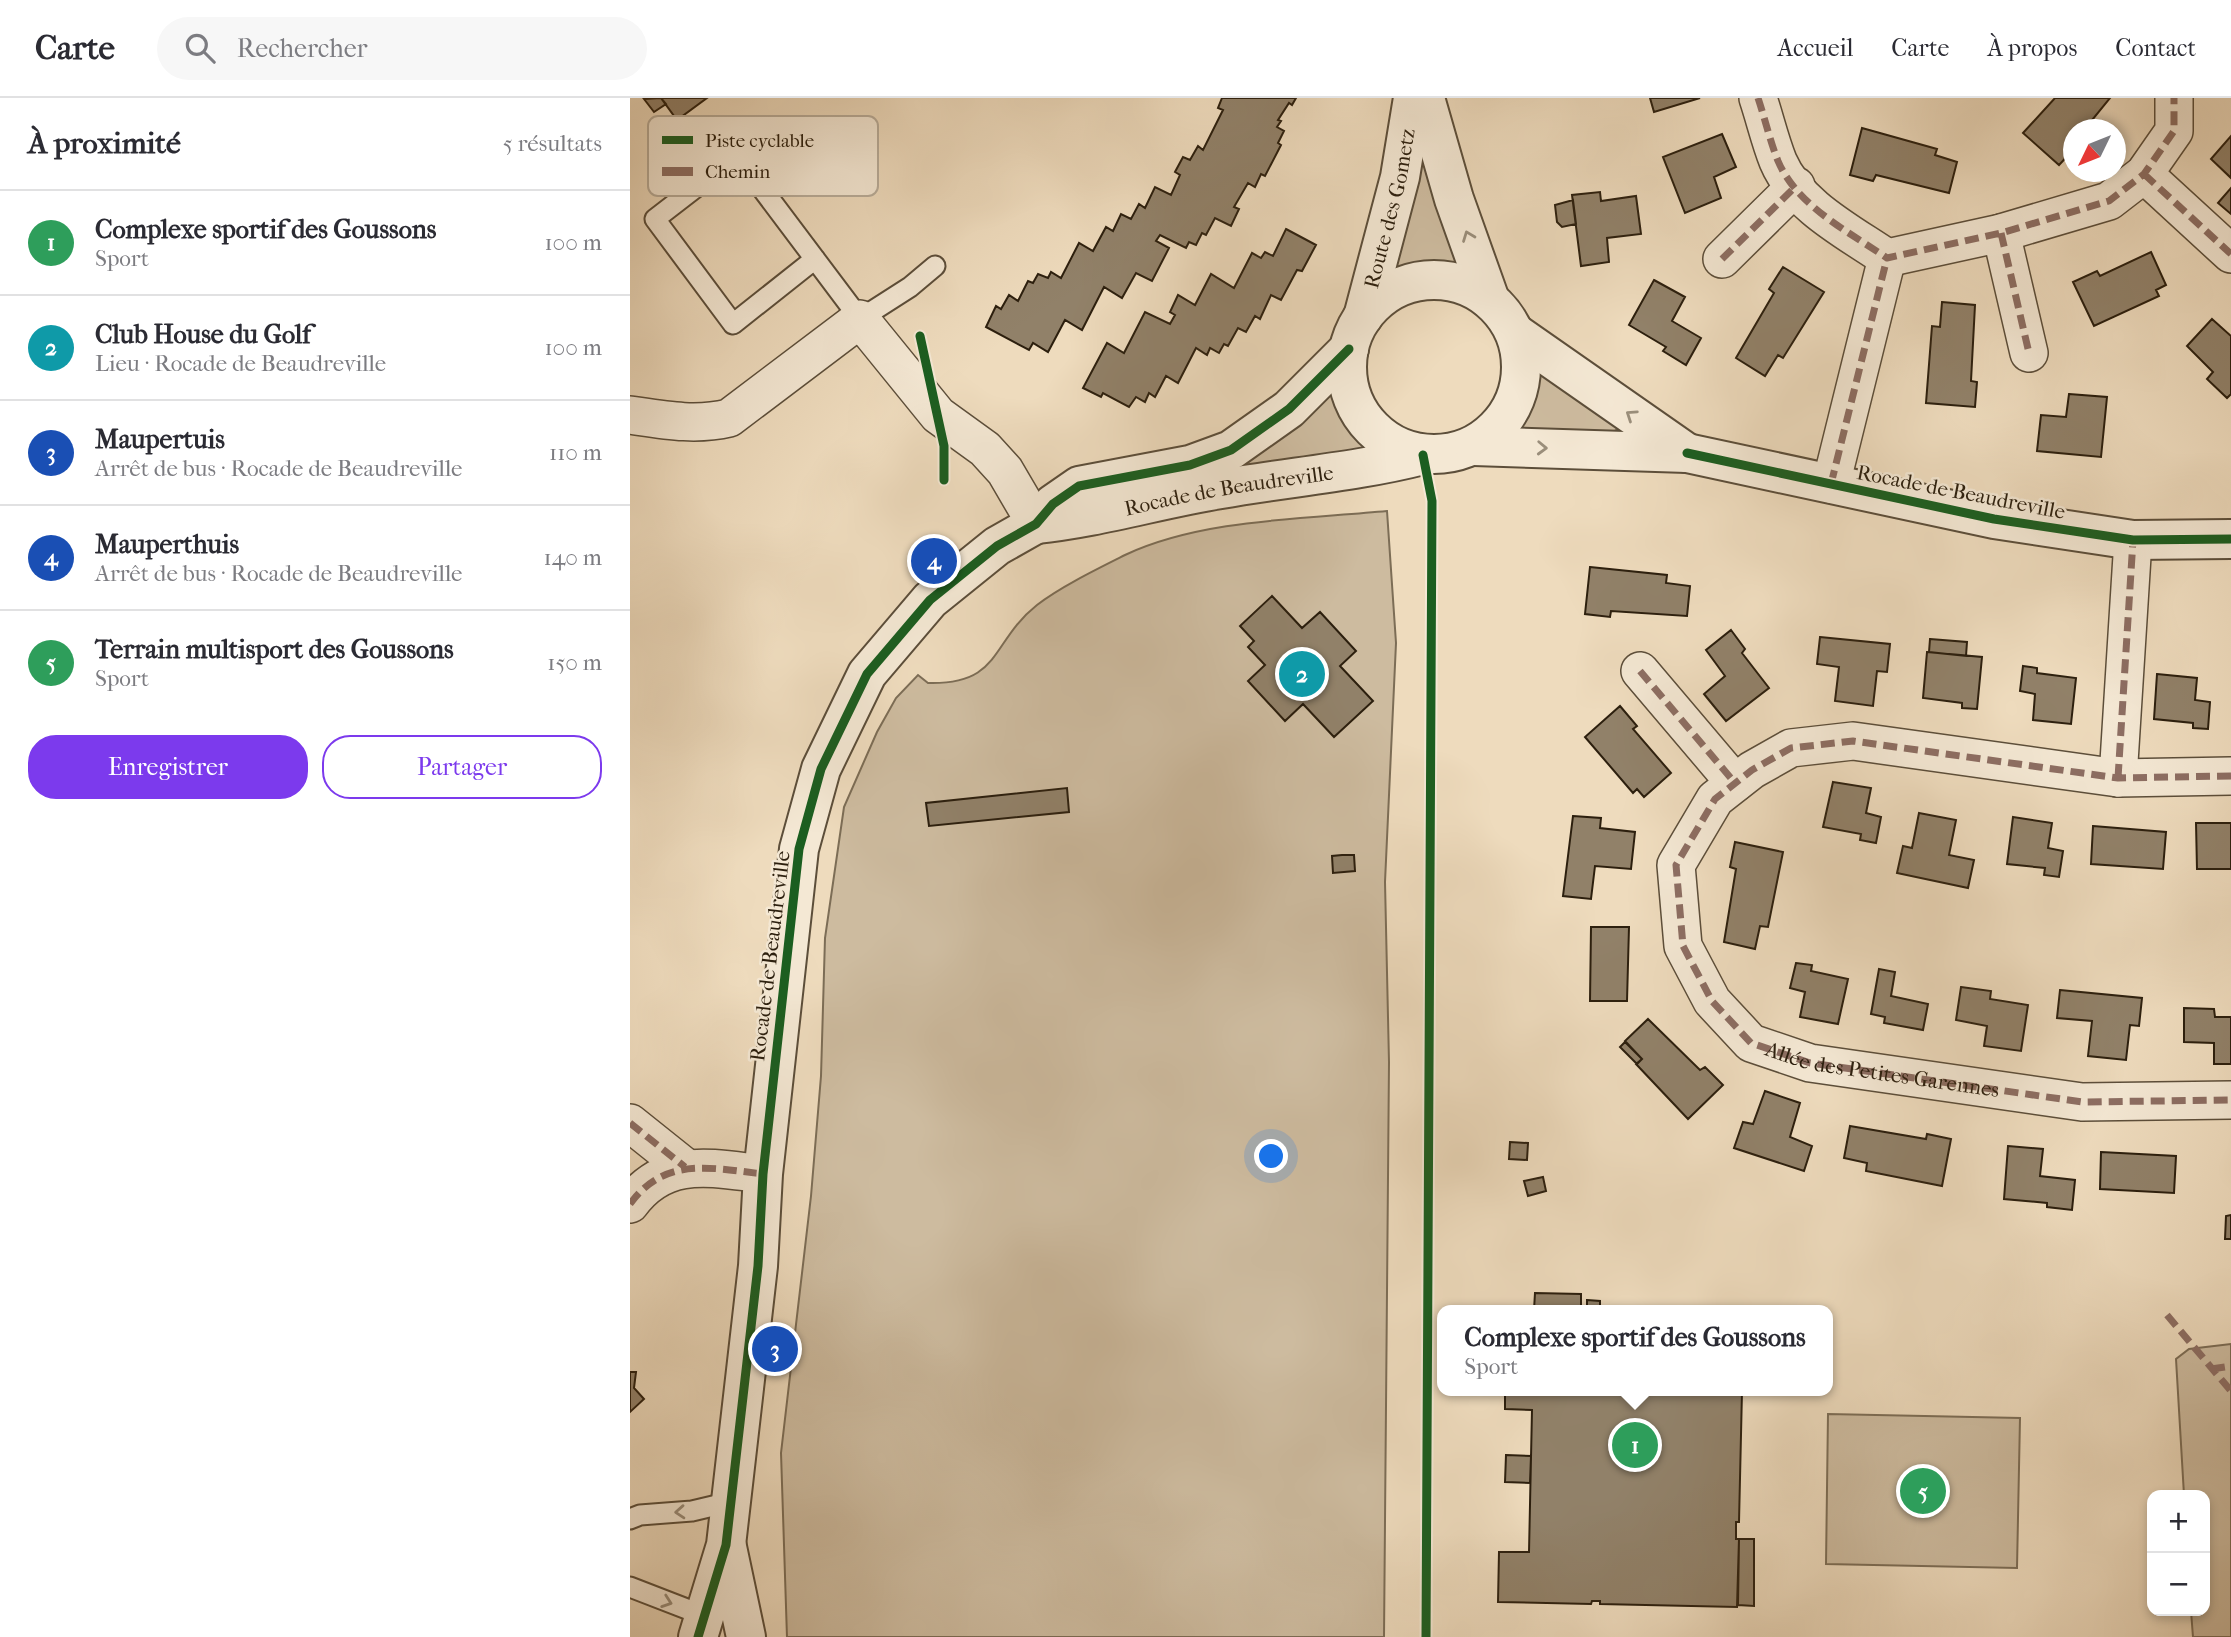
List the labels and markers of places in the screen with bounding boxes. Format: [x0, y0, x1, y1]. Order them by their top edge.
pin: 4 [911, 535, 957, 587]
pin: 2 [1279, 648, 1325, 700]
pin: 3 [752, 1323, 798, 1375]
pin: 1 [1612, 1419, 1658, 1471]
pin: 5 [1900, 1465, 1946, 1517]

